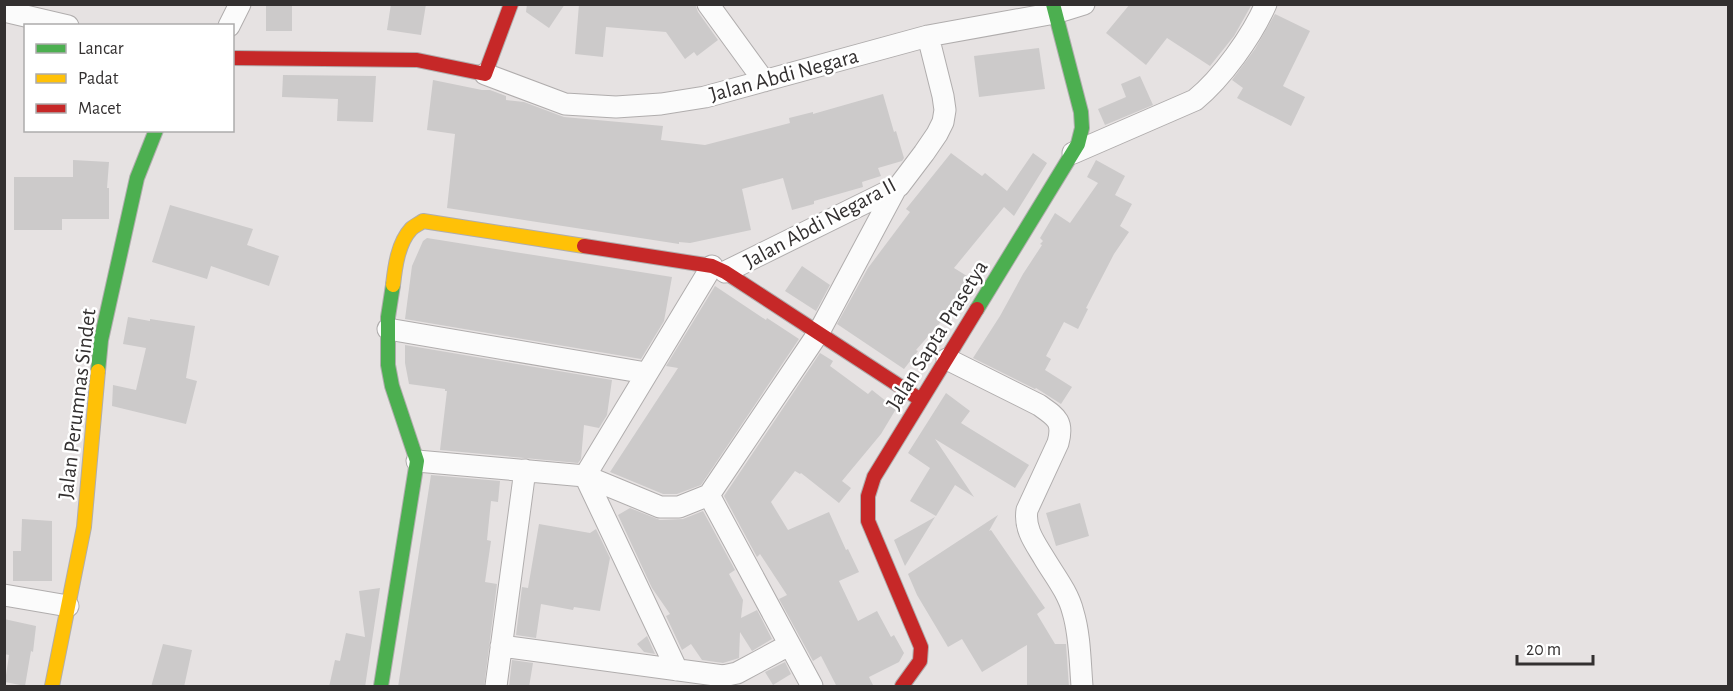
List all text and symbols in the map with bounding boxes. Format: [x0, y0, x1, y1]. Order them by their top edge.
legend [24, 24, 234, 132]
text: Lancar [78, 40, 124, 58]
street label: Jalan Abdi Negara [707, 45, 861, 105]
text: Padat [78, 70, 119, 88]
text: Macet [78, 100, 122, 118]
street label: Jalan Abdi Negara II [740, 174, 900, 272]
street label: Jalan Sapta Prasetya [882, 256, 992, 414]
street label: Jalan Perumnas Sindet [54, 307, 100, 501]
scale bar [1517, 628, 1594, 666]
text: 20 m [1526, 641, 1561, 659]

